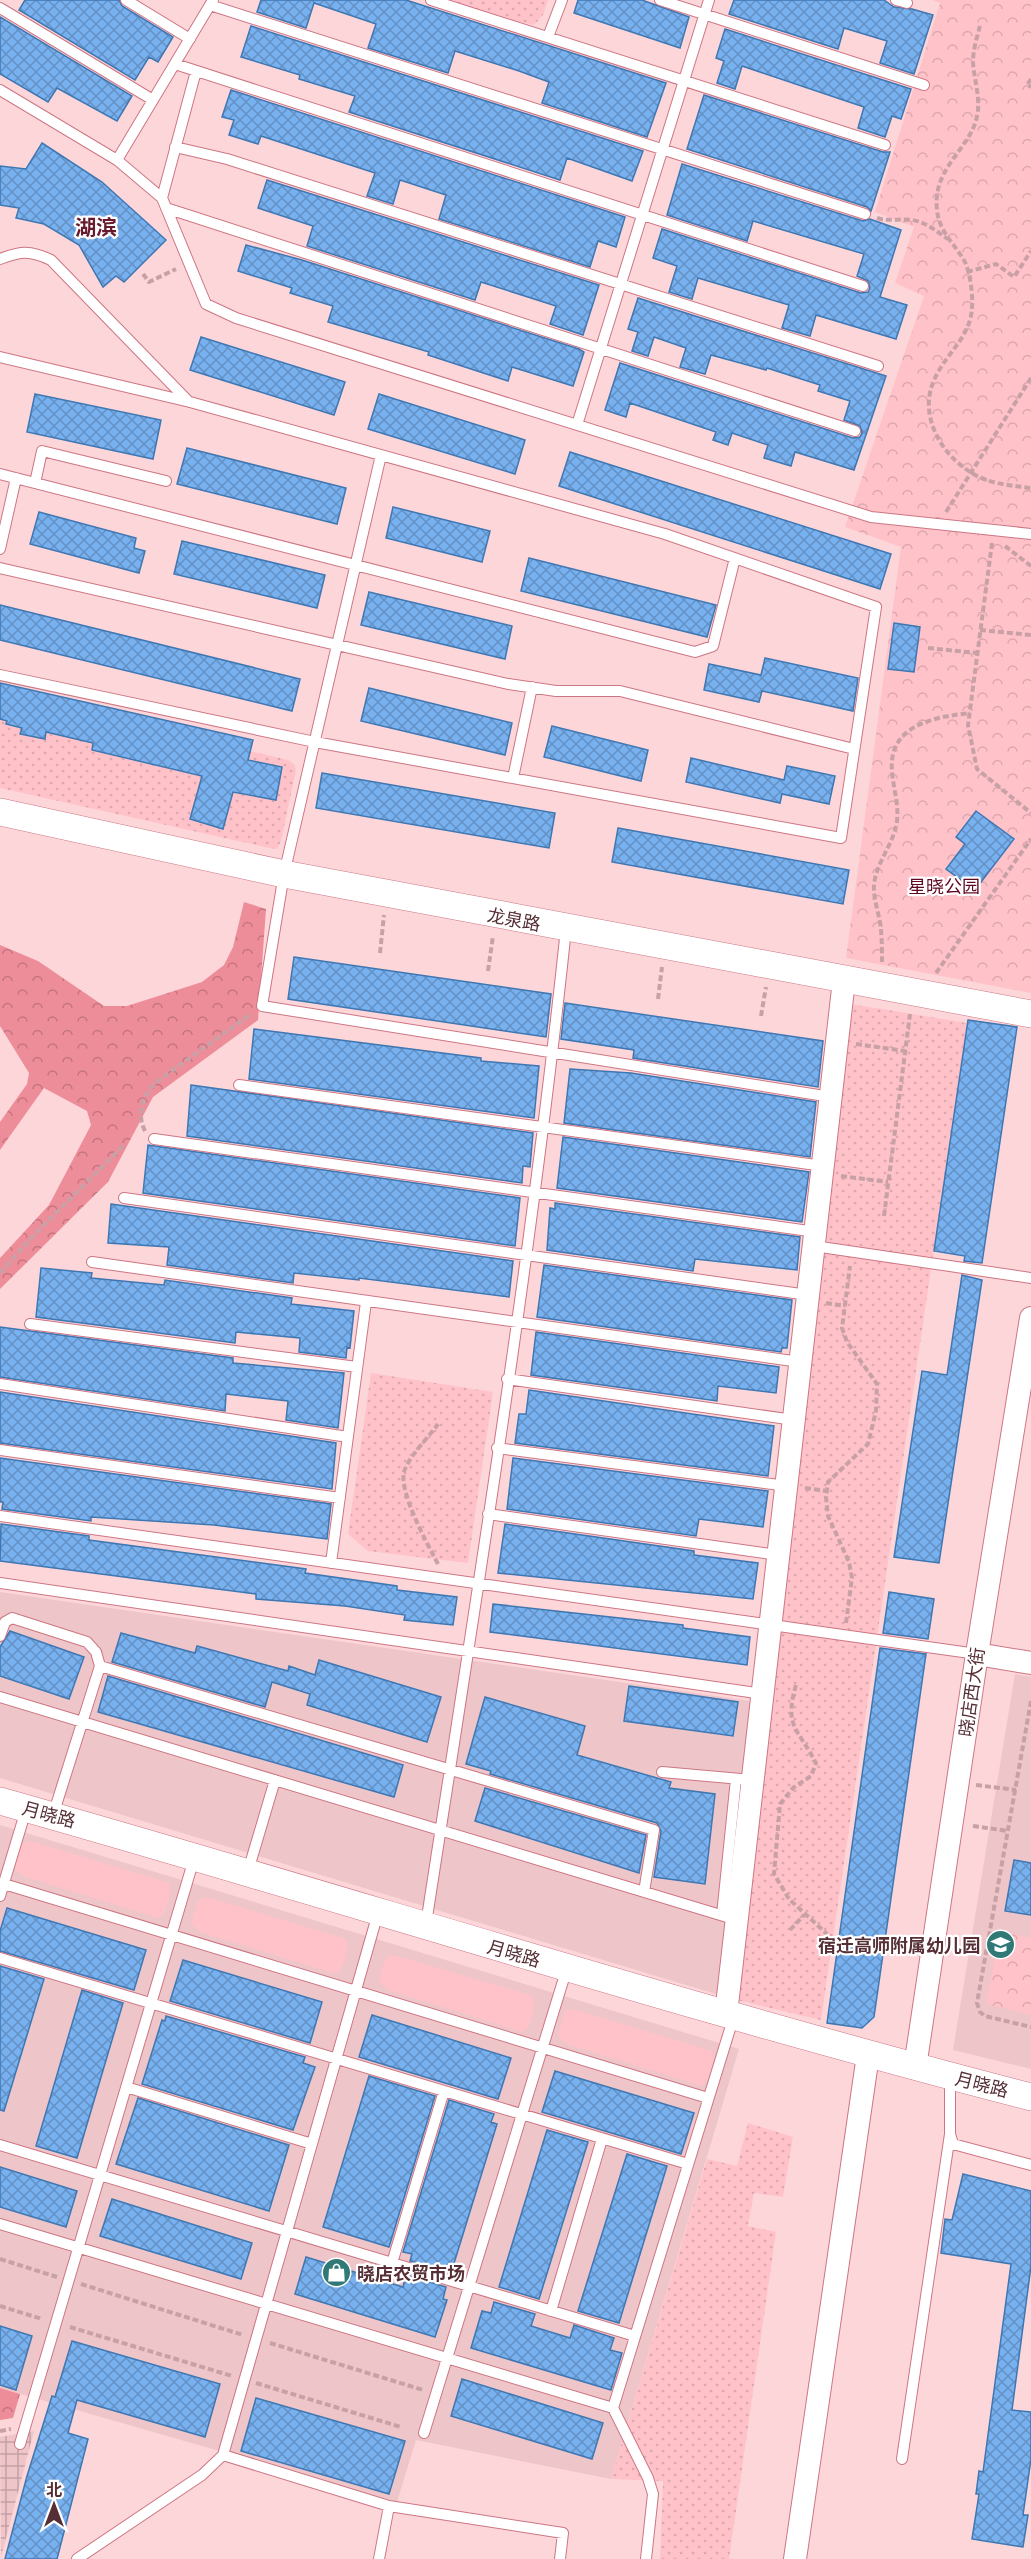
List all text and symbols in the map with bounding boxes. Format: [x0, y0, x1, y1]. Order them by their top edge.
district label: 湖滨 [75, 214, 117, 239]
park label: 星晓公园 [908, 875, 980, 897]
street label: 龙泉路 [485, 903, 543, 935]
street label: 晓店西大街 [954, 1646, 988, 1738]
street label: 月晓路 [20, 1796, 78, 1832]
school or university icon: 宿迁高师附属幼儿园 [985, 1929, 1017, 1961]
place label: 宿迁高师附属幼儿园 [818, 1934, 980, 1956]
street label: 月晓路 [485, 1935, 543, 1971]
street label: 月晓路 [953, 2067, 1011, 2101]
shop icon: 晓店农贸市场 [320, 2257, 352, 2289]
place label: 晓店农贸市场 [357, 2262, 465, 2284]
north arrow [24, 2475, 84, 2535]
text: 北 [46, 2480, 62, 2499]

